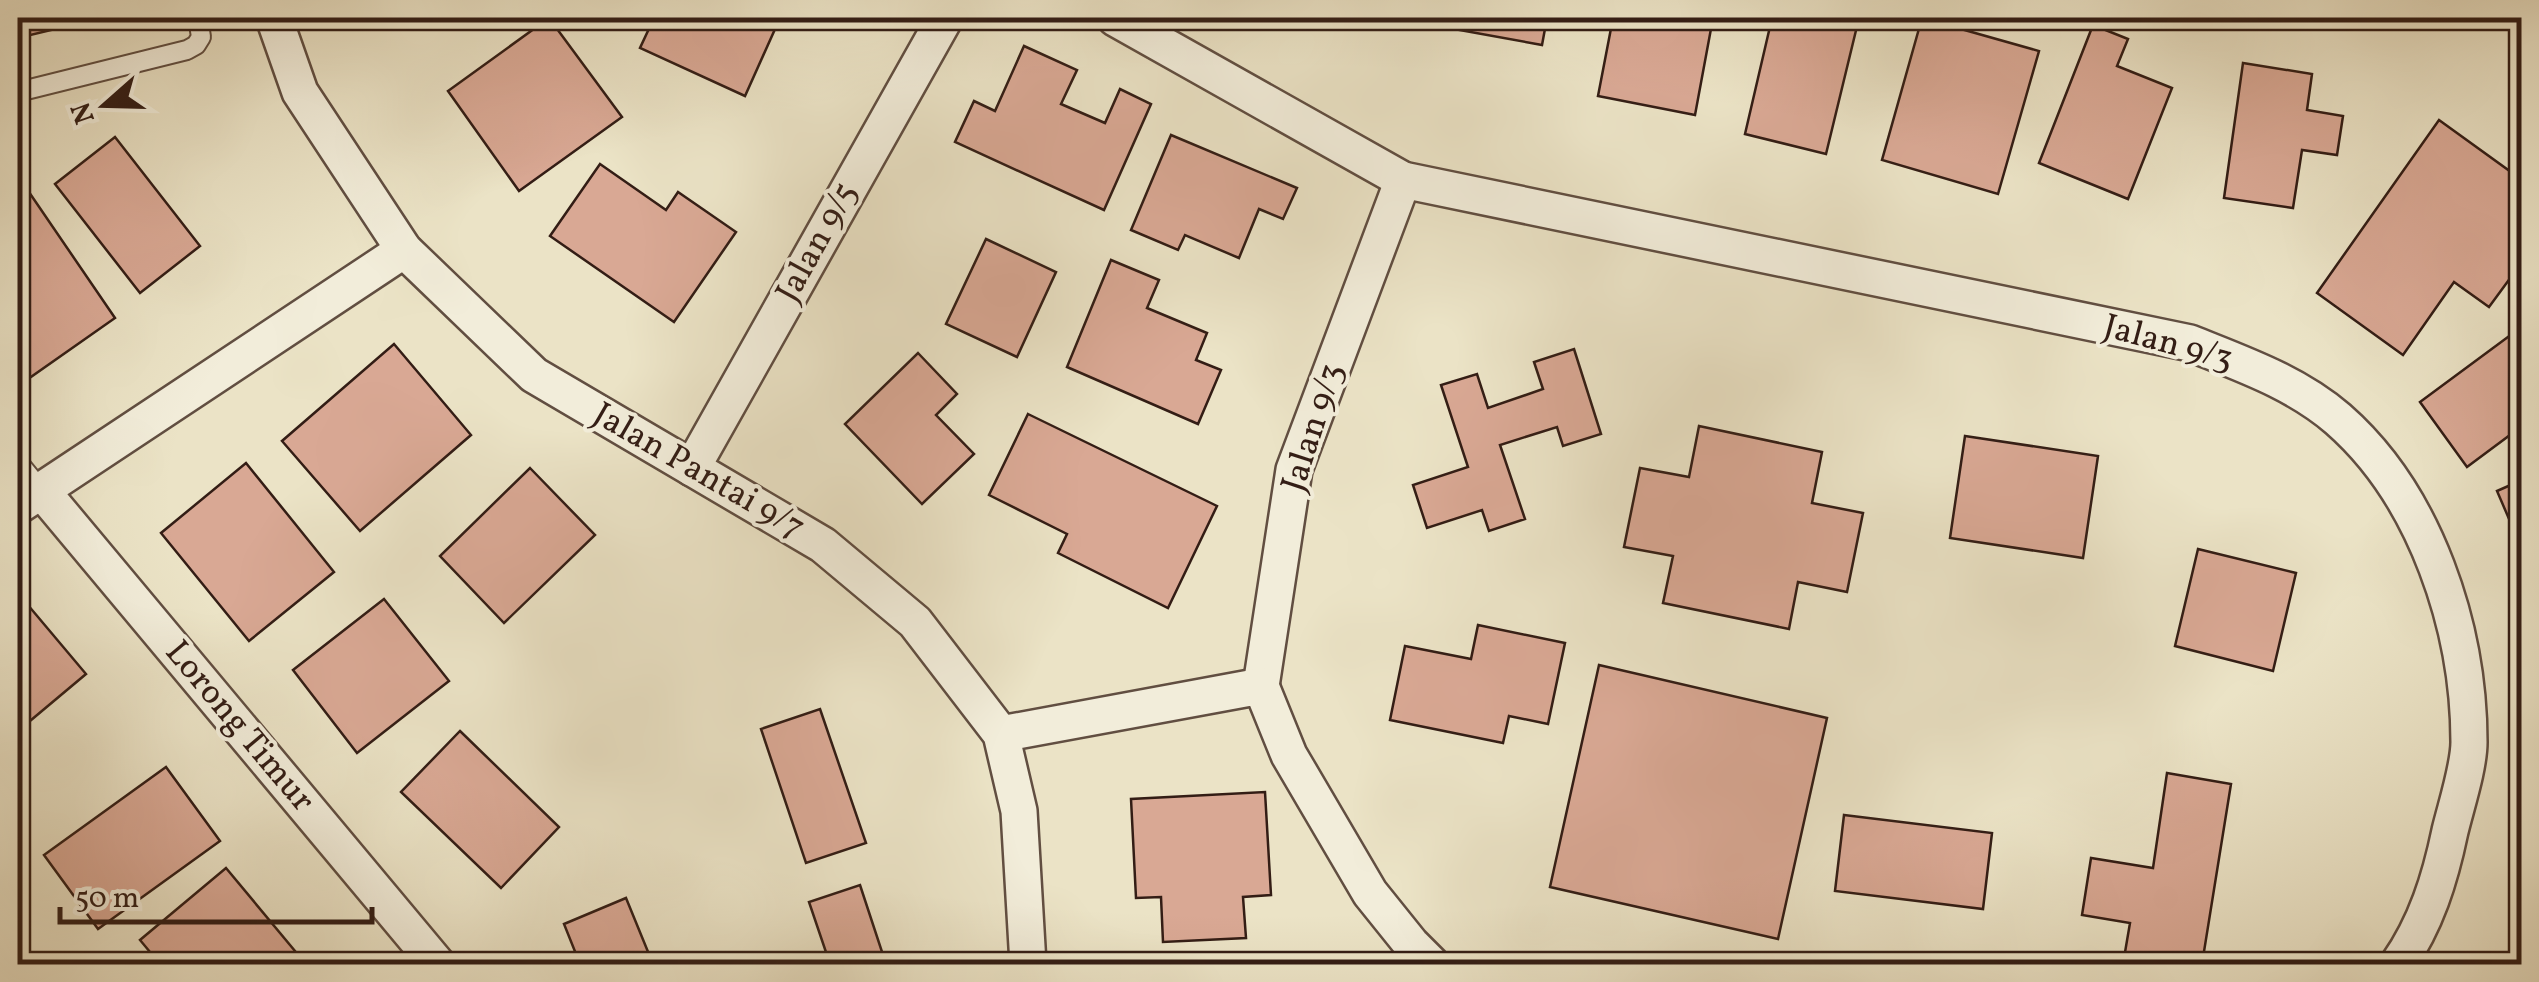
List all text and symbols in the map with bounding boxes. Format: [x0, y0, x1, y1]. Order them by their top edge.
north arrow [55, 55, 155, 155]
text: N [62, 96, 106, 129]
street label: Jalan 9/5 [765, 174, 871, 312]
street label: Jalan 9/3 [2098, 304, 2238, 384]
street label: Jalan 9/3 [1271, 358, 1357, 498]
street label: Jalan Pantai 9/7 [583, 392, 813, 552]
street label: Lorong Timur [153, 631, 325, 823]
scale bar [60, 862, 372, 924]
text: 50 m [75, 878, 139, 920]

